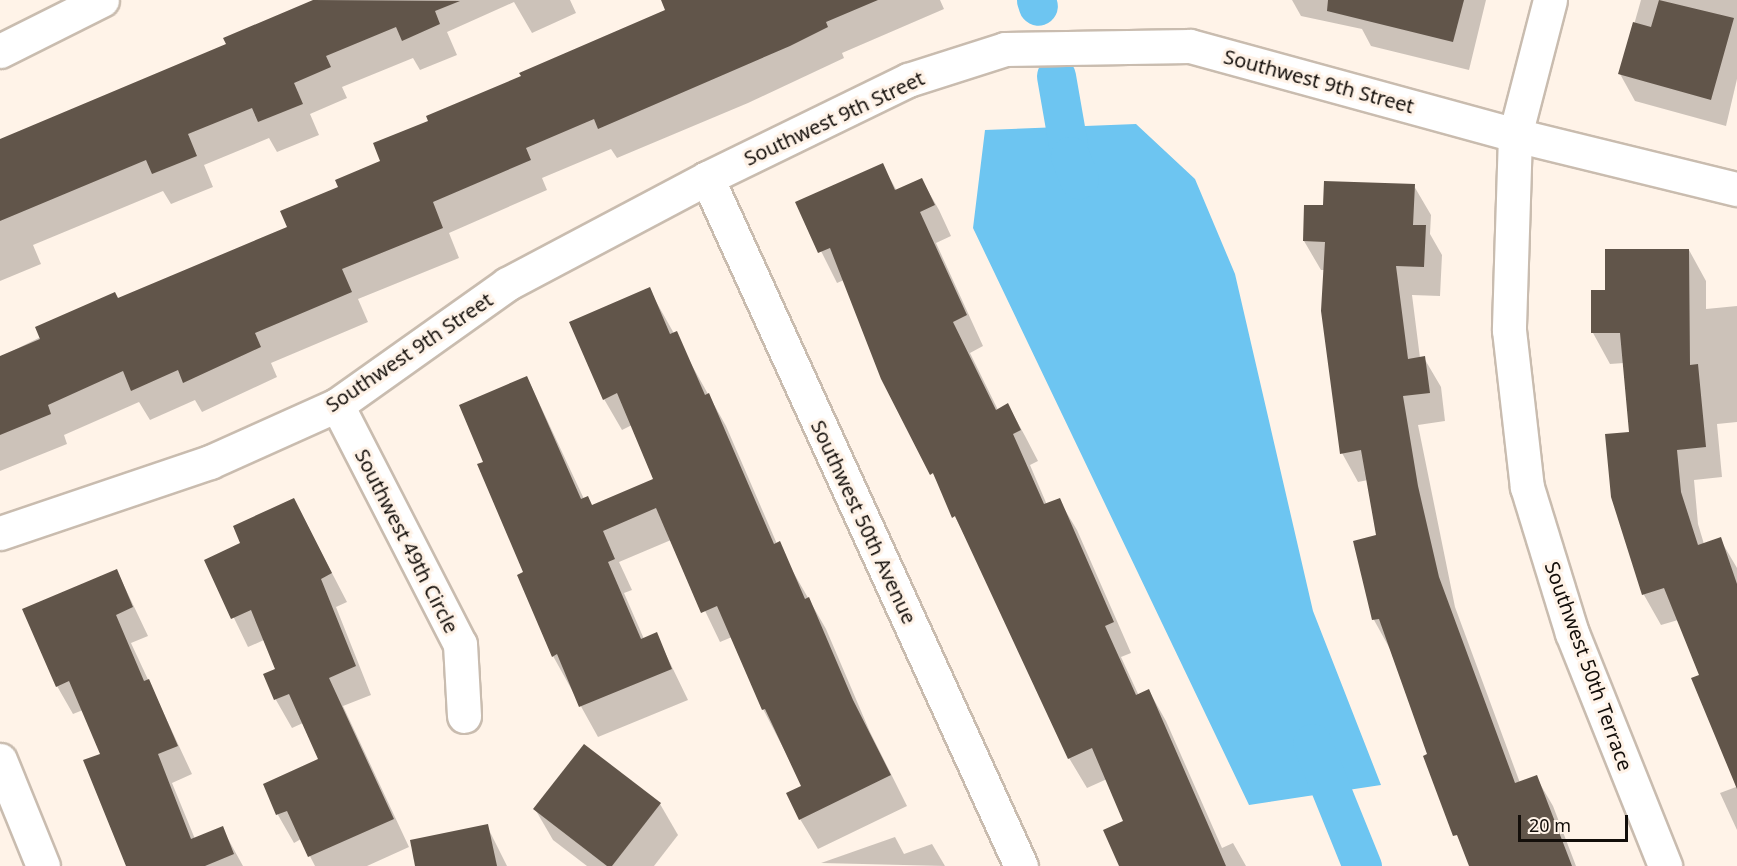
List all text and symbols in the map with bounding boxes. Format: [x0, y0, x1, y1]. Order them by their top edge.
street label: Southwest 9th Street [1221, 44, 1417, 118]
street label: Southwest 9th Street [740, 66, 928, 170]
street label: Southwest 9th Street [321, 287, 497, 417]
street label: Southwest 50th Avenue [806, 416, 922, 628]
street label: Southwest 49th Circle [350, 445, 464, 637]
street label: Southwest 50th Terrace [1540, 558, 1638, 774]
scale bar [1521, 803, 1630, 841]
text: 20 m [1529, 813, 1571, 837]

